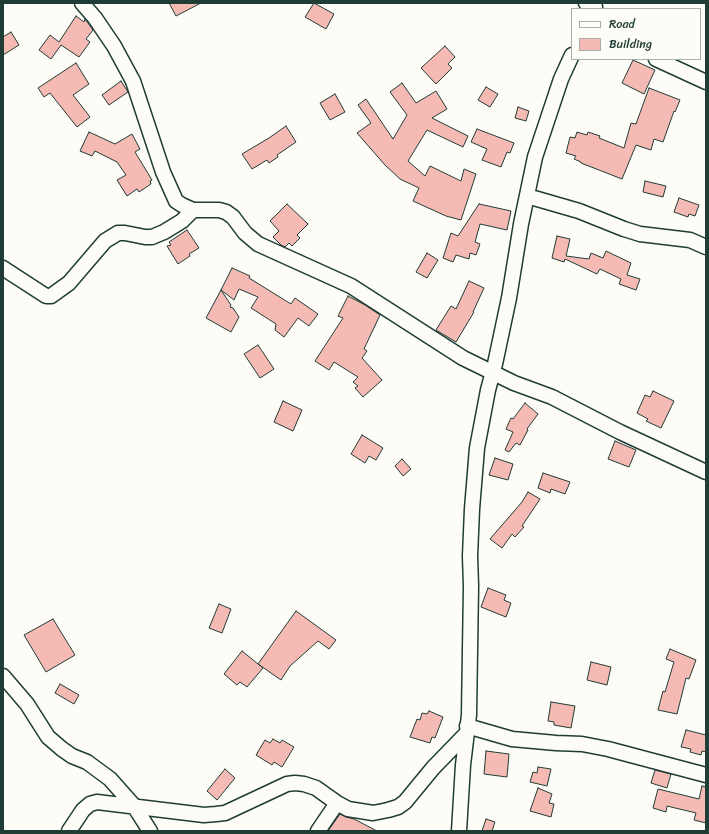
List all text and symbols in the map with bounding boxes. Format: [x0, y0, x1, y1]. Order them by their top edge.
legend [571, 8, 701, 60]
text: Road [609, 13, 635, 35]
text: Building [609, 33, 652, 55]

